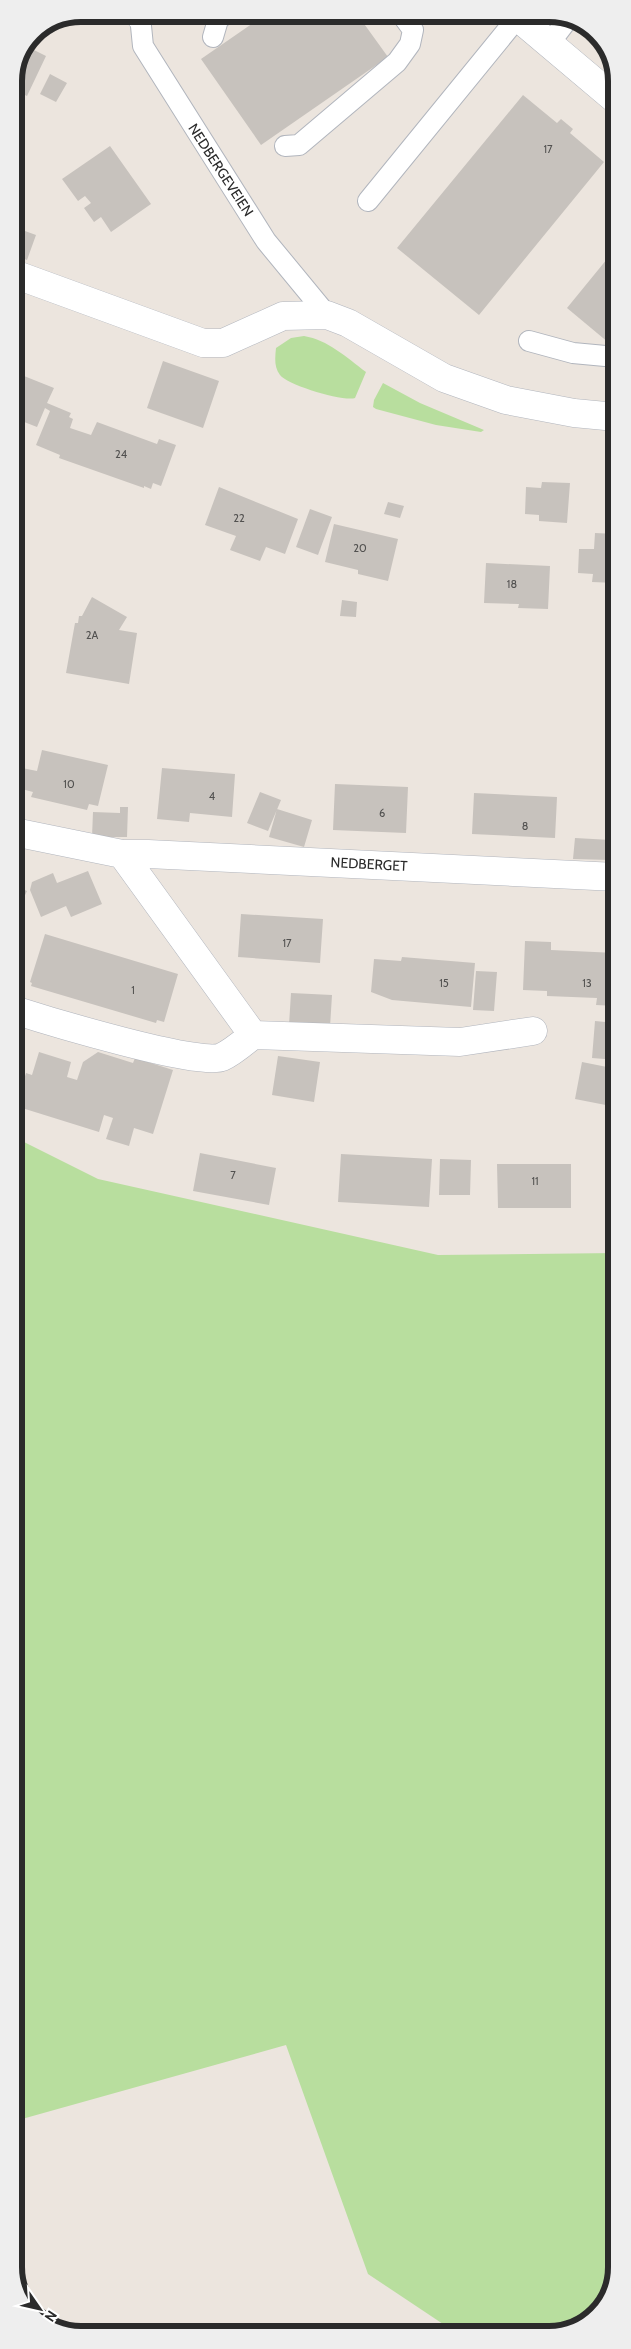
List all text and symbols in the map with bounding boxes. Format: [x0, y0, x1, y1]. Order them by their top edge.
street label: NEDBERGEVEIEN [184, 120, 258, 220]
house number: 17 [543, 142, 553, 156]
house number: 24 [115, 447, 128, 461]
house number: 22 [233, 511, 245, 525]
house number: 20 [353, 541, 367, 555]
house number: 18 [507, 577, 517, 591]
house number: 2A [86, 628, 98, 642]
house number: 10 [63, 777, 75, 791]
house number: 4 [209, 789, 216, 803]
house number: 6 [379, 806, 385, 820]
house number: 8 [522, 819, 528, 833]
street label: NEDBERGET [330, 853, 408, 875]
house number: 17 [282, 936, 292, 950]
house number: 15 [439, 976, 449, 990]
house number: 13 [582, 976, 592, 990]
house number: 1 [131, 983, 135, 997]
house number: 7 [230, 1168, 236, 1182]
house number: 11 [531, 1174, 539, 1188]
north arrow [15, 2284, 65, 2334]
text: N [41, 2307, 61, 2325]

